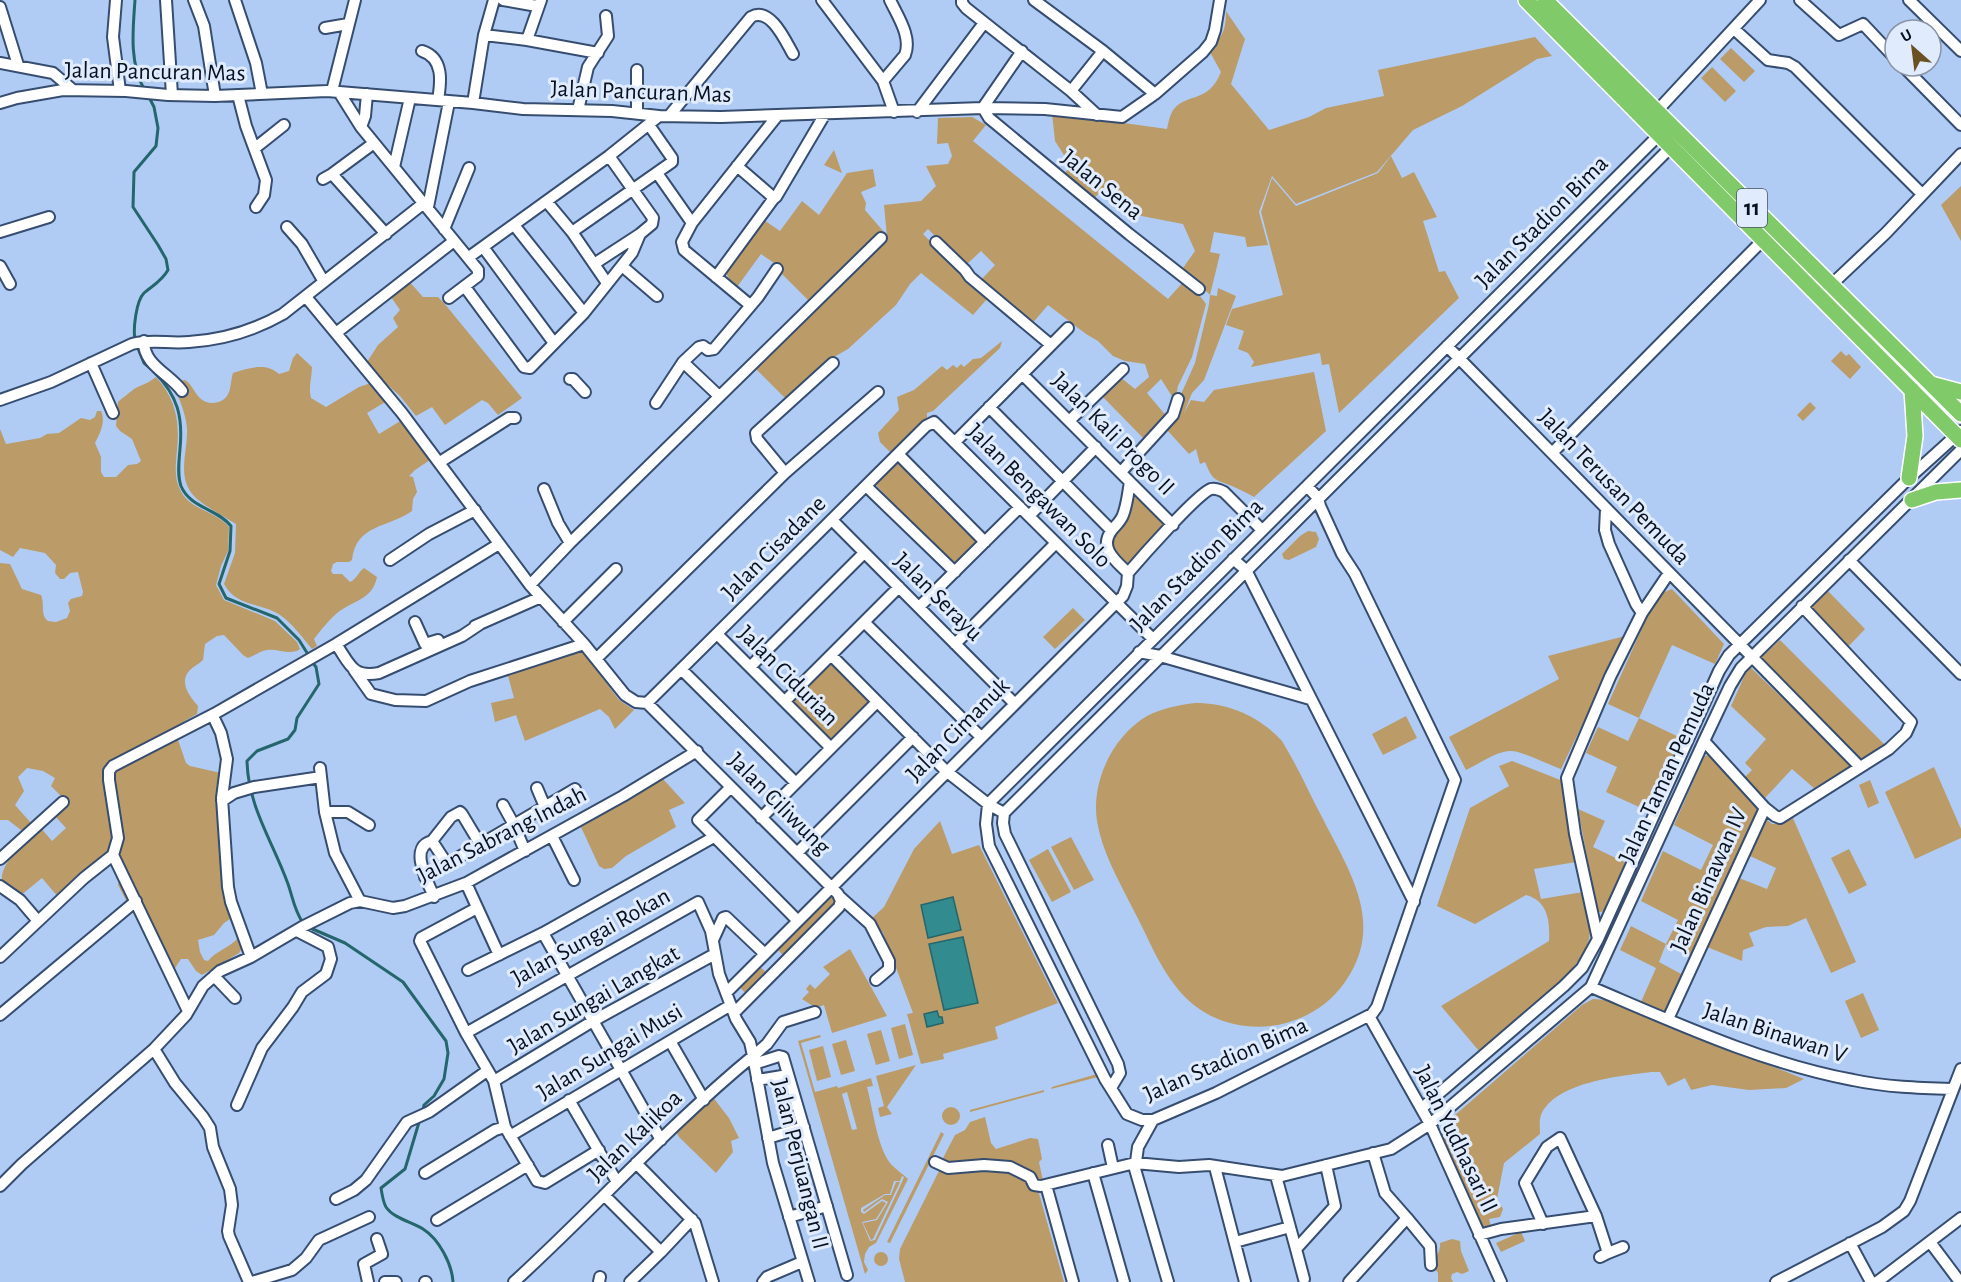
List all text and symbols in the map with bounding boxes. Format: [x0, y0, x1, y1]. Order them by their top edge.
north arrow [1883, 18, 1943, 78]
text: U [1898, 26, 1915, 45]
street label: Jalan Pancuran Mas [64, 58, 246, 86]
street label: Jalan Pancuran Mas [550, 77, 732, 107]
street label: Jalan Sena [1057, 145, 1147, 225]
street label: Jalan Stadion Bima [1471, 151, 1613, 293]
road number: 11 [1737, 189, 1767, 227]
street label: Jalan Kali Progo II [1047, 368, 1179, 500]
street label: Jalan Terusan Pemuda [1534, 405, 1694, 569]
street label: Jalan Bengawan Solo [962, 419, 1116, 573]
street label: Jalan Cisadane [717, 491, 831, 605]
street label: Jalan Stadion Bima [1126, 494, 1268, 636]
street label: Jalan Serayu [889, 548, 987, 646]
street label: Jalan Cidurian [733, 621, 843, 731]
street label: Jalan Cimanuk [902, 674, 1014, 786]
street label: Jalan Taman Pemuda [1615, 679, 1719, 867]
street label: Jalan Ciliwung [723, 748, 835, 860]
street label: Jalan Sabrang Indah [414, 782, 590, 888]
street label: Jalan Binawan IV [1666, 804, 1752, 956]
street label: Jalan Sungai Rokan [508, 884, 674, 990]
street label: Jalan Sungai Langkat [504, 941, 684, 1059]
street label: Jalan Binawan V [1700, 998, 1850, 1068]
street label: Jalan Sungai Musi [533, 999, 687, 1105]
street label: Jalan Stadion Bima [1141, 1013, 1311, 1107]
street label: Jalan Yudhasari II [1410, 1062, 1502, 1216]
street label: Jalan Perjuangan II [767, 1076, 833, 1252]
street label: Jalan Kalikoa [583, 1086, 687, 1186]

